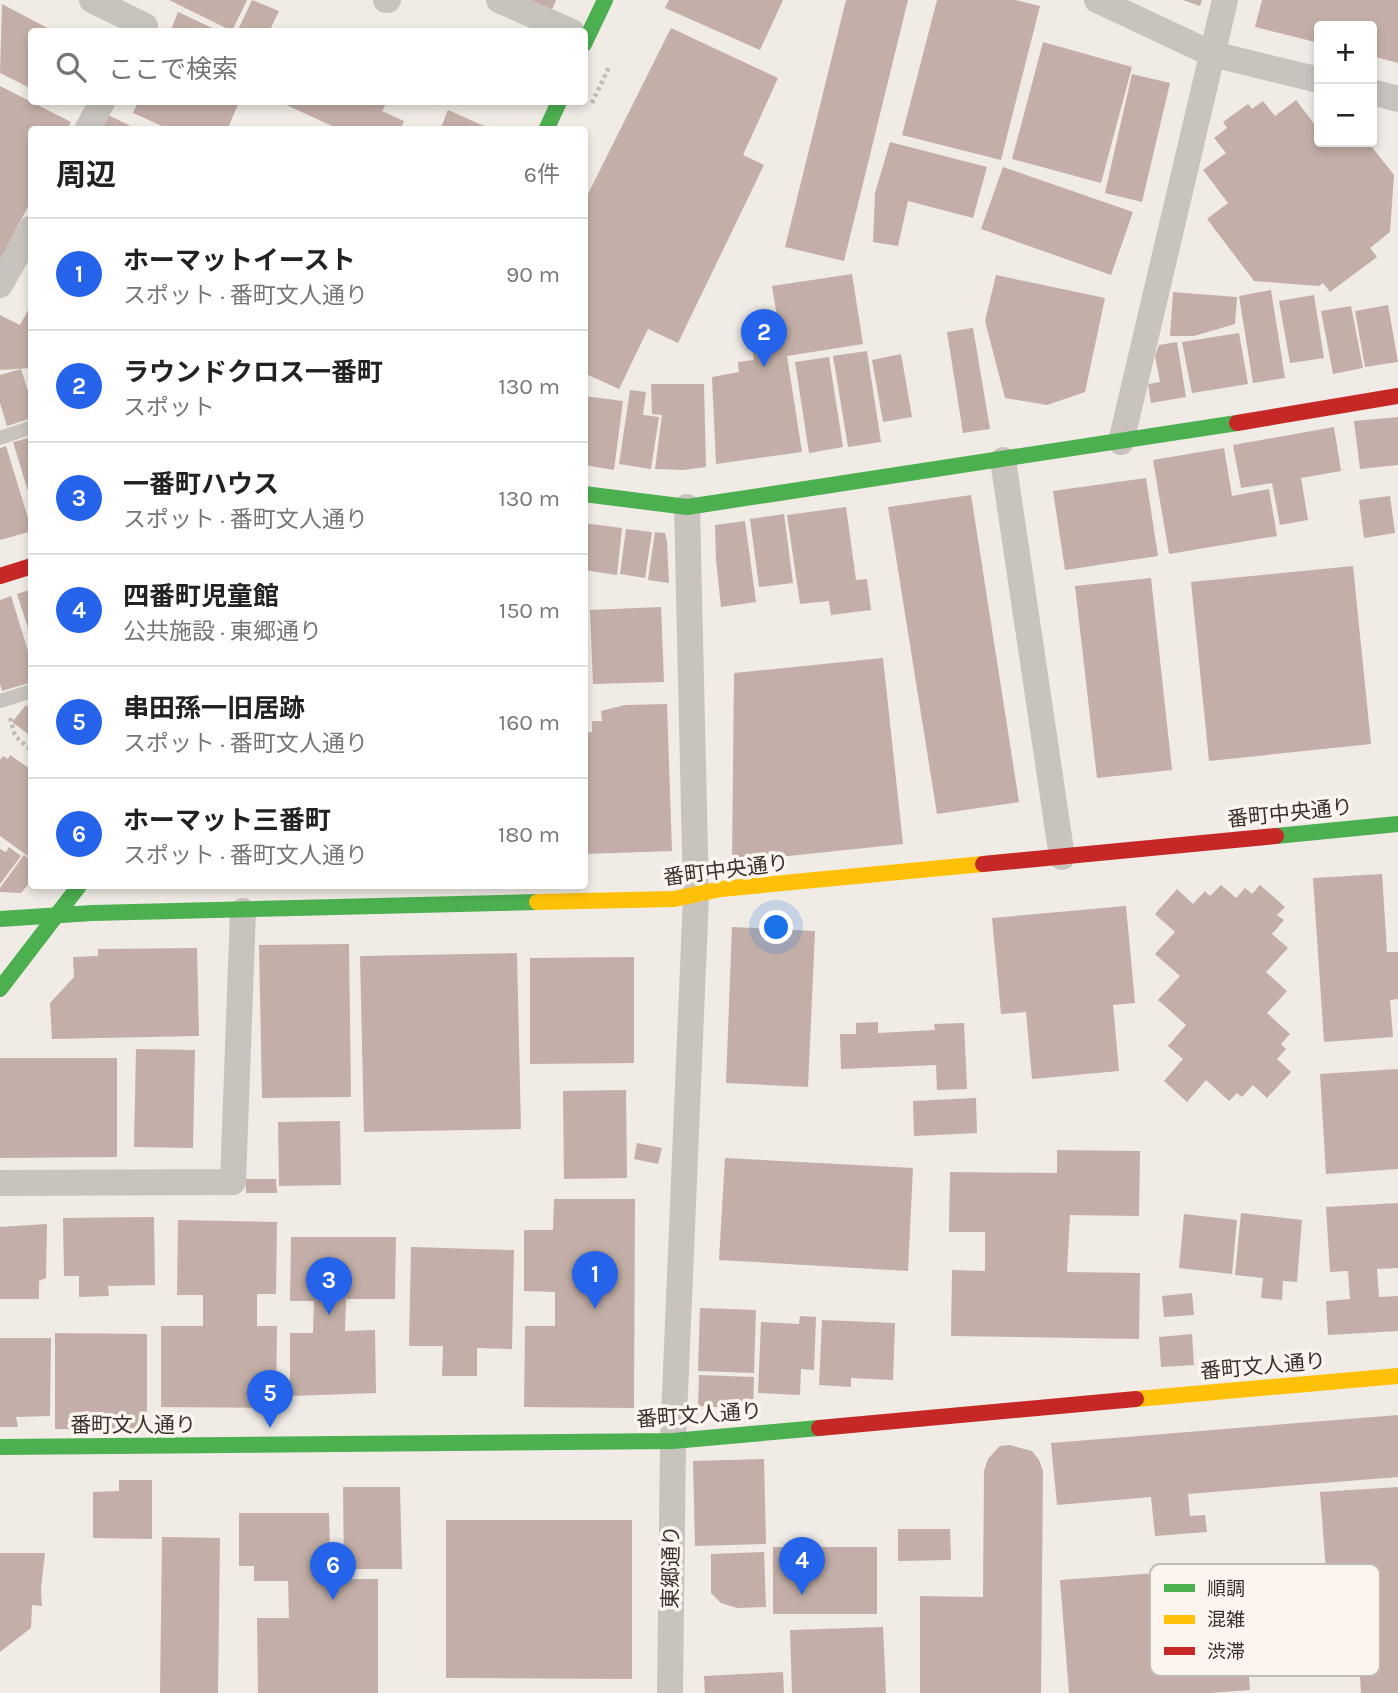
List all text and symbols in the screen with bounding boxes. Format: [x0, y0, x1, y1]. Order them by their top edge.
map controls [1314, 21, 1377, 147]
button: + [1314, 21, 1377, 84]
search box [28, 28, 588, 105]
icon: search [52, 48, 90, 86]
text: ここで検索 [108, 54, 238, 85]
button: − [1314, 84, 1377, 147]
text: 周辺 [56, 157, 116, 193]
text: 6件 [524, 161, 560, 188]
text: ホーマットイースト [123, 245, 356, 276]
text: 1 [75, 261, 83, 288]
text: 90 m [506, 261, 560, 288]
text: スポット · 番町文人通り [123, 282, 368, 309]
pin: 2 [741, 309, 787, 367]
text: ラウンドクロス一番町 [123, 357, 383, 388]
text: 2 [72, 373, 86, 400]
text: 130 m [498, 373, 560, 400]
text: スポット [123, 394, 215, 421]
text: 一番町ハウス [123, 469, 279, 500]
text: 3 [72, 485, 86, 512]
text: 130 m [498, 485, 560, 512]
text: スポット · 番町文人通り [123, 506, 368, 533]
text: 四番町児童館 [123, 581, 279, 612]
text: 4 [72, 597, 86, 624]
text: 150 m [499, 597, 560, 624]
text: 公共施設 · 東郷通り [123, 618, 322, 645]
text: 串田孫一旧居跡 [123, 693, 305, 724]
text: 5 [72, 709, 86, 736]
text: 160 m [499, 709, 560, 736]
text: スポット · 番町文人通り [123, 730, 368, 757]
street label: 番町中央通り [1226, 794, 1354, 832]
text: ホーマット三番町 [123, 805, 331, 836]
text: 6 [72, 821, 86, 848]
text: 180 m [498, 821, 560, 848]
text: スポット · 番町文人通り [123, 842, 368, 869]
street label: 番町中央通り [662, 850, 790, 890]
your location [759, 910, 793, 944]
pin: 1 [572, 1251, 618, 1309]
pin: 3 [306, 1257, 352, 1315]
street label: 番町文人通り [1199, 1349, 1327, 1383]
pin: 5 [247, 1370, 293, 1428]
street label: 番町文人通り [635, 1399, 763, 1431]
street label: 番町文人通り [70, 1413, 196, 1437]
street label: 東郷通り [658, 1525, 684, 1609]
pin: 4 [779, 1537, 825, 1595]
pin: 6 [310, 1542, 356, 1600]
legend [1150, 1564, 1380, 1676]
text: 順調 [1207, 1578, 1245, 1600]
text: 混雑 [1207, 1609, 1245, 1631]
text: 渋滞 [1207, 1641, 1245, 1663]

